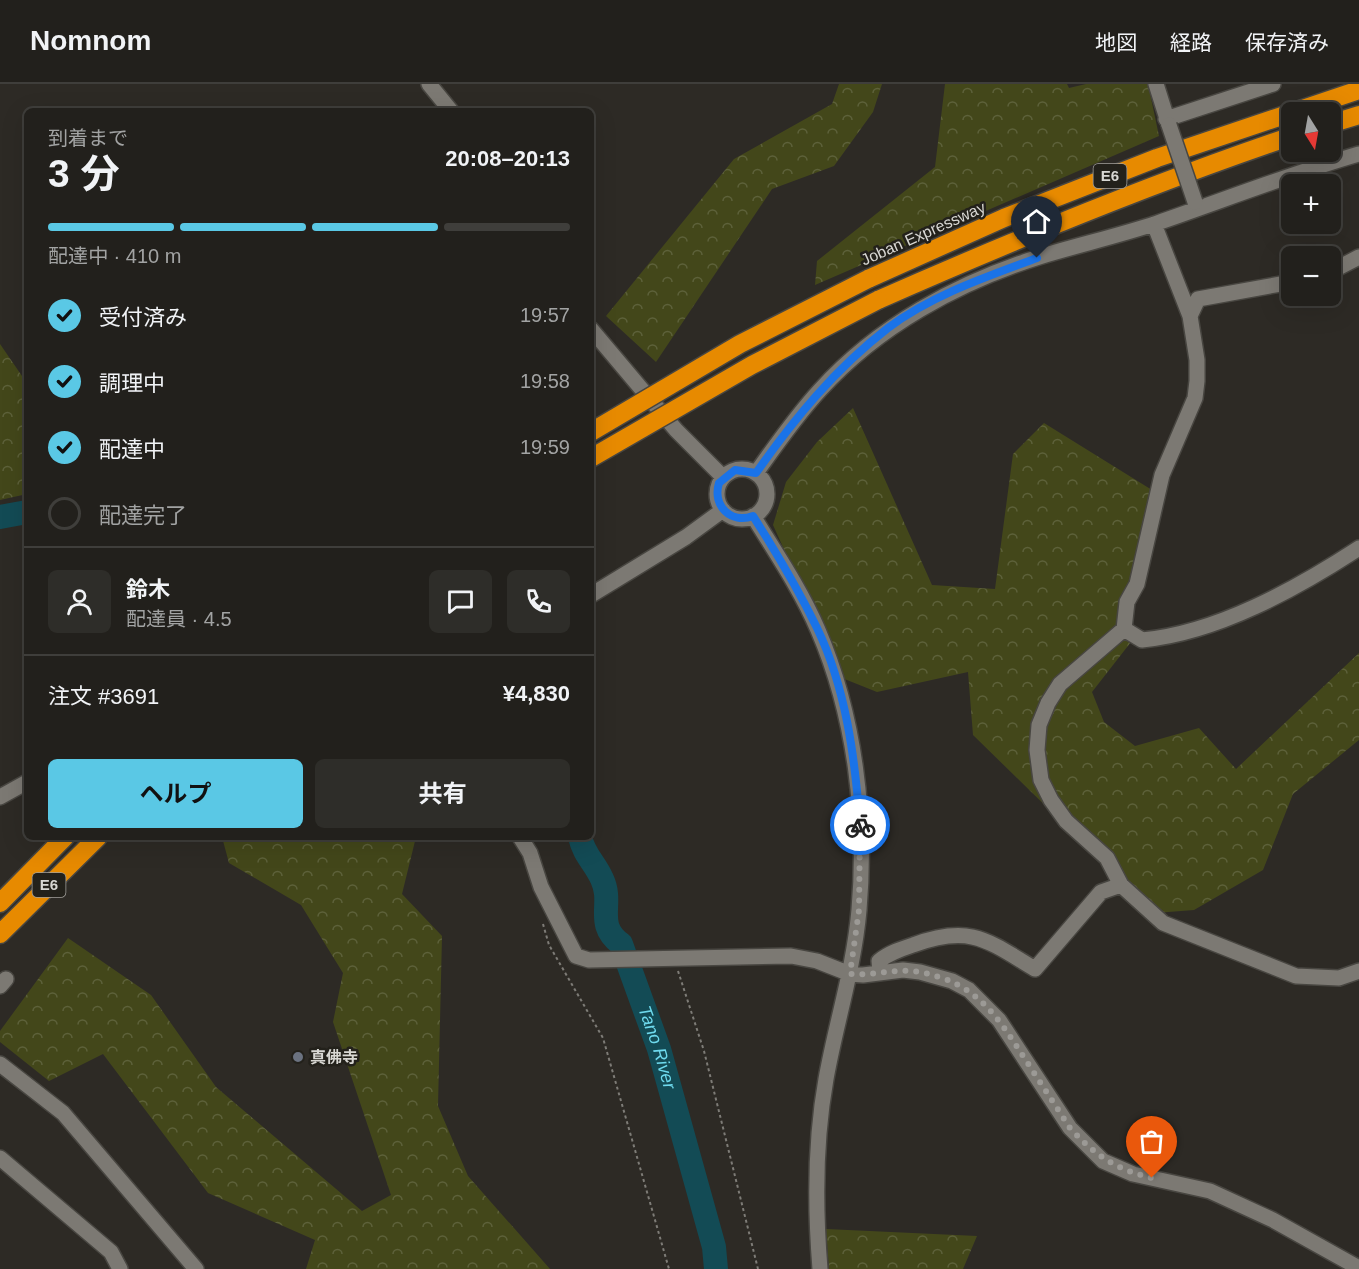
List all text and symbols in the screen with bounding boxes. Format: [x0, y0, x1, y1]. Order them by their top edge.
text: Nomnom [30, 25, 151, 56]
text: 地図 [1095, 31, 1137, 54]
text: 経路 [1170, 31, 1212, 54]
text: 保存済み [1245, 31, 1329, 54]
north arrow [1281, 102, 1341, 162]
map controls [1281, 102, 1341, 306]
text: 到着まで [48, 127, 128, 149]
text: 20:08–20:13 [445, 146, 570, 171]
text: 3 分 [48, 152, 120, 195]
road number: E6 [1094, 164, 1126, 188]
button: + [1281, 174, 1341, 234]
pin [1011, 196, 1062, 258]
street label: Joban Expressway [858, 198, 988, 269]
icon: home [1020, 205, 1053, 238]
text: 配達中 · 410 m [48, 245, 181, 267]
button: − [1281, 246, 1341, 306]
icon: check [48, 299, 81, 332]
text: 19:57 [520, 304, 570, 326]
text: 受付済み [99, 305, 187, 330]
icon: check [48, 365, 81, 398]
text: 19:58 [520, 370, 570, 392]
text: 調理中 [99, 371, 165, 396]
icon: check [48, 431, 81, 464]
text: 19:59 [520, 436, 570, 458]
text: 配達中 [99, 437, 165, 462]
text: 配達完了 [99, 503, 187, 528]
button: person [48, 570, 111, 633]
button: chat [429, 570, 492, 633]
button: phone [507, 570, 570, 633]
text: 鈴木 [126, 577, 170, 602]
text: 配達員 · 4.5 [126, 608, 232, 630]
text: ¥4,830 [503, 681, 570, 706]
text: 注文 #3691 [48, 684, 159, 709]
button: ヘルプ [48, 759, 303, 828]
button: 共有 [315, 759, 570, 828]
courier [830, 795, 890, 855]
icon: bike [844, 809, 877, 842]
road number: E6 [32, 873, 66, 897]
water label: Tano River [634, 1003, 680, 1092]
place label: 真佛寺 [310, 1048, 358, 1066]
marker: 真佛寺 [291, 1050, 305, 1064]
pin [1126, 1116, 1177, 1178]
icon: bag [1135, 1125, 1168, 1158]

